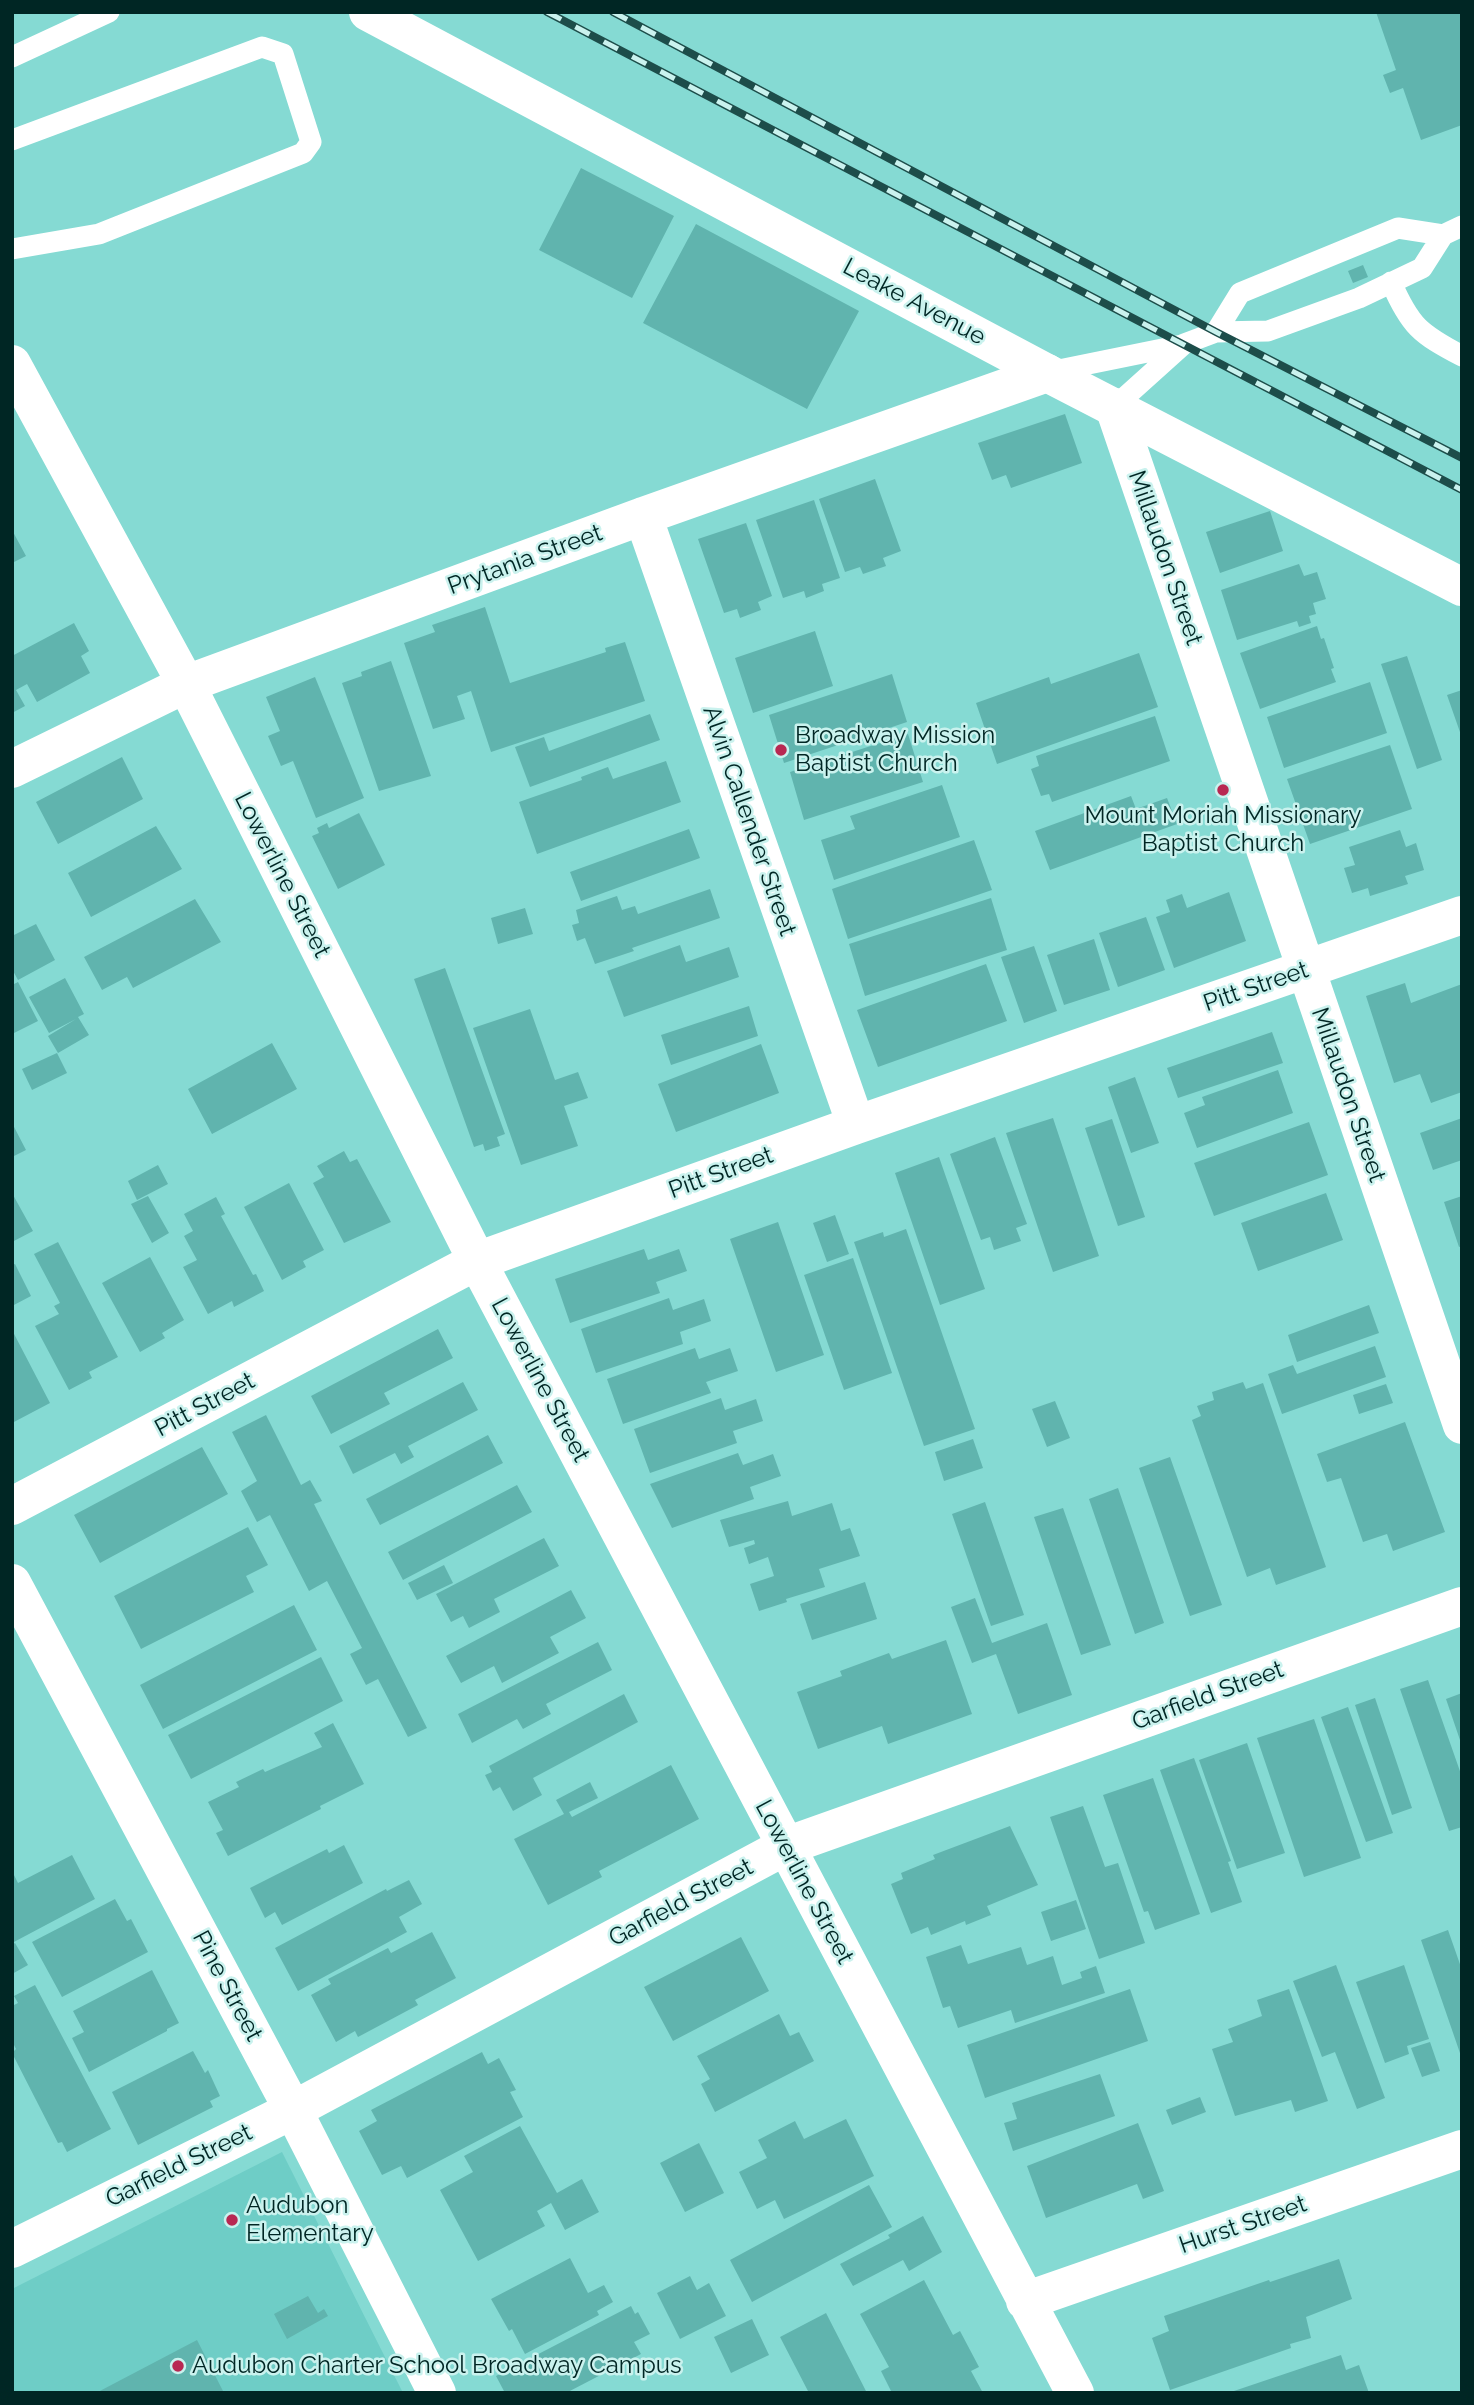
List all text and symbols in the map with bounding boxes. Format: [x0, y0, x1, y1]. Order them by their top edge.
street label: Leake Avenue [838, 252, 990, 352]
street label: Millaudon Street [1122, 467, 1208, 649]
street label: Prytania Street [444, 519, 606, 601]
street label: Alvin Callender Street [696, 702, 802, 940]
place label: Broadway Mission Baptist Church [795, 722, 995, 778]
marker: Broadway Mission Baptist Church [773, 742, 789, 758]
marker: Mount Moriah Missionary Baptist Church [1215, 782, 1231, 798]
street label: Lowerline Street [228, 788, 336, 962]
place label: Mount Moriah Missionary Baptist Church [1085, 802, 1361, 858]
street label: Pitt Street [1200, 956, 1312, 1018]
street label: Millaudon Street [1305, 1004, 1391, 1186]
street label: Pitt Street [665, 1141, 777, 1205]
street label: Lowerline Street [485, 1293, 595, 1467]
street label: Pitt Street [150, 1367, 260, 1443]
street label: Garfield Street [1128, 1655, 1288, 1737]
street label: Lowerline Street [749, 1795, 859, 1969]
street label: Garfield Street [604, 1853, 758, 1953]
street label: Pine Street [186, 1926, 268, 2046]
street label: Garfield Street [101, 2118, 257, 2214]
street label: Hurst Street [1176, 2190, 1310, 2260]
place label: Audubon Elementary [246, 2192, 374, 2248]
marker: Audubon Elementary [224, 2212, 240, 2228]
place label: Audubon Charter School Broadway Campus [192, 2352, 682, 2380]
marker: Audubon Charter School Broadway Campus [170, 2358, 186, 2374]

